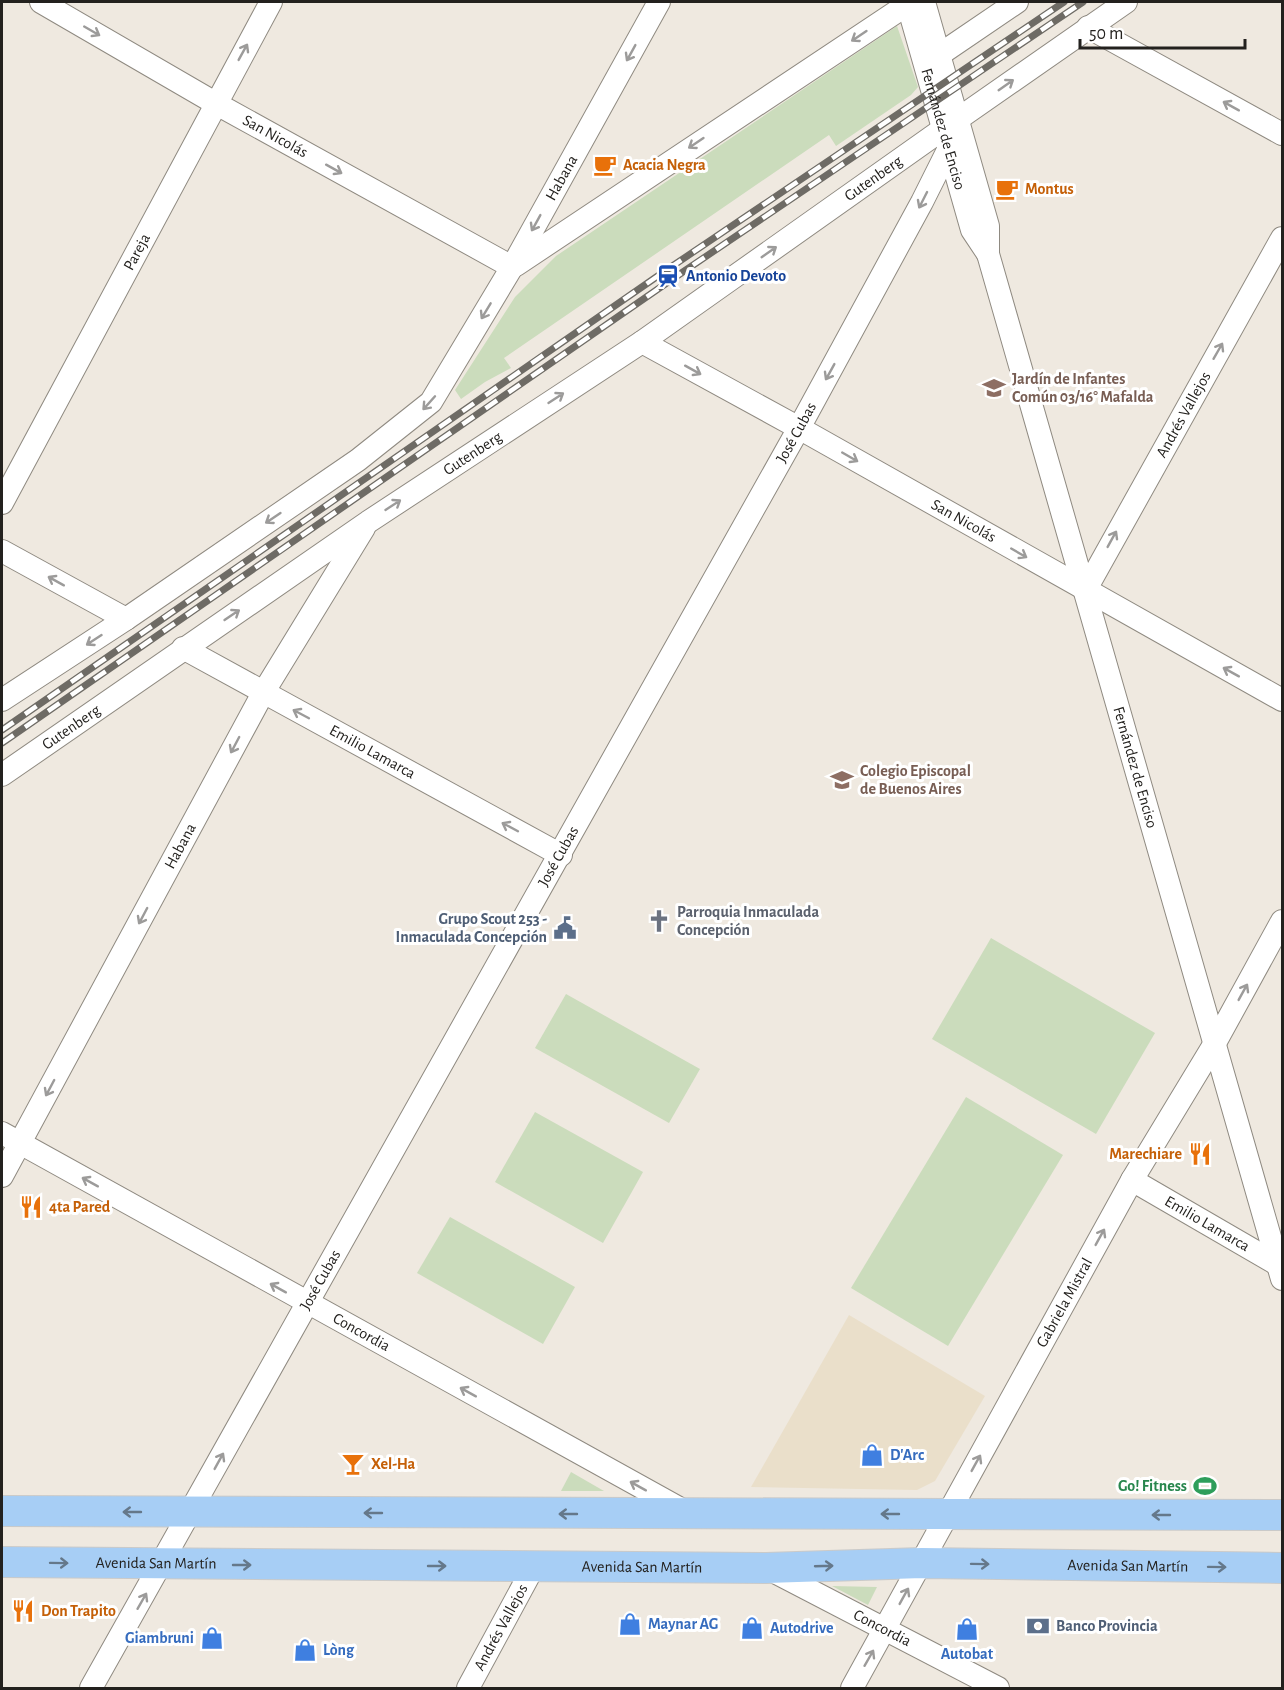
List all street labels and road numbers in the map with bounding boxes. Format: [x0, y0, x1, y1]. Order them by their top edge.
street label: Fernández de Enciso [918, 66, 968, 192]
street label: San Nicolás [240, 112, 310, 161]
street label: Habana [543, 152, 580, 203]
street label: Gutenberg [841, 153, 905, 204]
street label: Pareja [120, 231, 153, 273]
street label: Andrés Vallejos [1153, 369, 1214, 460]
street label: José Cubas [773, 400, 819, 465]
street label: Gutenberg [440, 428, 505, 478]
street label: San Nicolás [929, 496, 999, 545]
street label: Gutenberg [39, 702, 103, 753]
street label: Fernández de Enciso [1110, 705, 1160, 830]
street label: Emilio Lamarca [327, 722, 418, 782]
street label: Habana [162, 821, 199, 872]
street label: José Cubas [535, 823, 582, 889]
street label: Emilio Lamarca [1162, 1193, 1252, 1254]
street label: José Cubas [297, 1247, 344, 1313]
street label: Gabriela Mistral [1033, 1255, 1095, 1350]
street label: Concordia [330, 1310, 393, 1354]
street label: Avenida San Martín [95, 1555, 216, 1572]
street label: Avenida San Martín [1067, 1557, 1188, 1575]
street label: Avenida San Martín [581, 1559, 702, 1576]
street label: Andrés Vallejos [471, 1581, 531, 1673]
street label: Concordia [851, 1606, 914, 1649]

